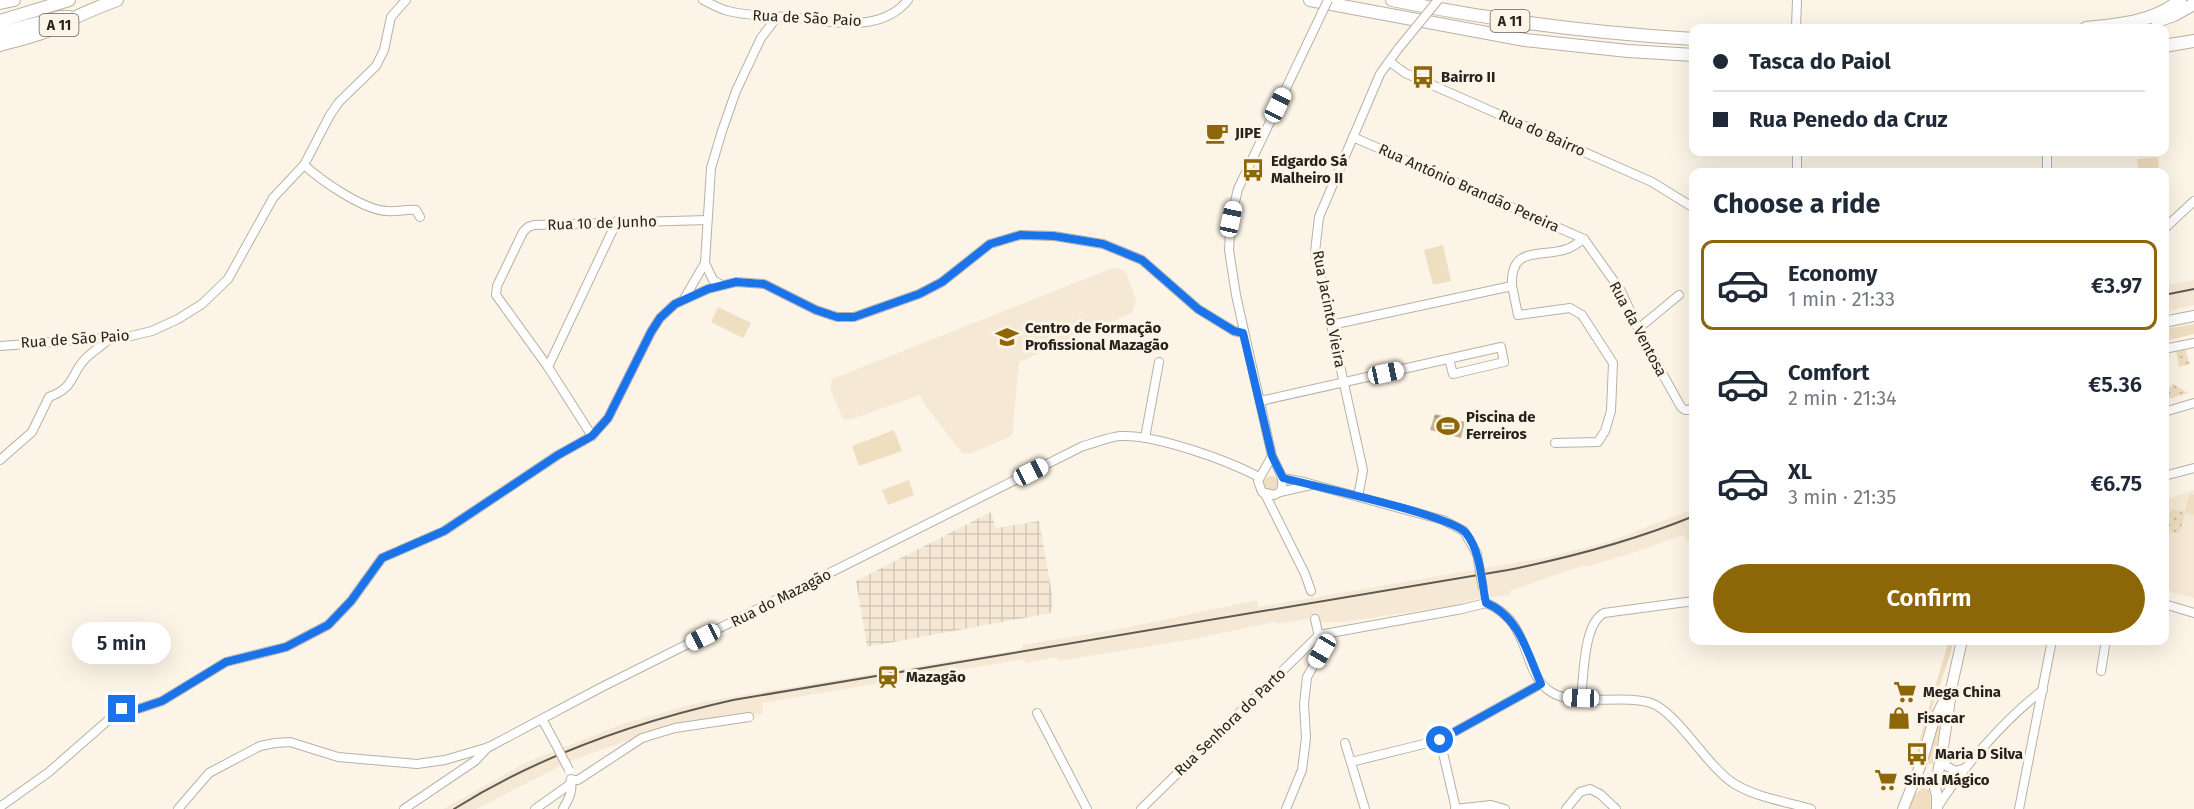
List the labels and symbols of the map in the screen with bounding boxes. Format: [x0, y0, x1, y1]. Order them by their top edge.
street label: Rua de São Paio [752, 6, 862, 30]
road number: A 11 [1490, 10, 1530, 32]
road number: A 11 [40, 14, 78, 36]
bus stop icon: Bairro II [1410, 64, 1436, 90]
place label: Bairro II [1441, 68, 1495, 86]
car [1262, 85, 1294, 125]
street label: Rua do Bairro [1496, 106, 1588, 160]
cafe icon: JIPE [1204, 120, 1230, 146]
place label: JIPE [1234, 124, 1261, 142]
street label: Rua António Brandão Pereira [1376, 140, 1562, 236]
place label: Edgardo Sá Malheiro II [1271, 152, 1347, 187]
bus stop icon: Edgardo Sá Malheiro II [1240, 157, 1266, 183]
car [1218, 200, 1244, 238]
street label: Rua 10 de Junho [547, 212, 657, 234]
street label: Rua Jacinto Vieira [1309, 249, 1349, 369]
street label: Rua da Ventosa [1605, 278, 1671, 380]
place label: Centro de Formação Profissional Mazagão [1025, 319, 1169, 354]
school or university icon: Centro de Formação Profissional Mazagão [994, 324, 1020, 350]
street label: Rua de São Paio [20, 326, 130, 352]
car [1367, 360, 1405, 386]
place label: Piscina de Ferreiros [1466, 408, 1536, 443]
sports icon: Piscina de Ferreiros [1435, 413, 1461, 439]
car [1011, 456, 1051, 488]
street label: Rua do Mazagão [728, 565, 834, 631]
car [683, 621, 723, 653]
callout: 5 min [72, 622, 172, 664]
car [1305, 631, 1339, 671]
station icon: Mazagão [875, 664, 901, 690]
street label: Rua Senhora do Parto [1171, 664, 1289, 780]
place label: Mazagão [906, 668, 966, 686]
supermarket icon: Mega China [1892, 679, 1918, 705]
place label: Mega China [1923, 683, 2001, 701]
car [1563, 688, 1599, 708]
route end [108, 695, 135, 722]
shop icon: Fisacar [1886, 705, 1912, 731]
place label: Fisacar [1917, 709, 1966, 727]
route start [1426, 726, 1453, 753]
bus stop icon: Maria D Silva [1904, 741, 1930, 767]
place label: Maria D Silva [1935, 745, 2023, 763]
supermarket icon: Sinal Mágico [1873, 767, 1899, 793]
place label: Sinal Mágico [1904, 771, 1990, 789]

